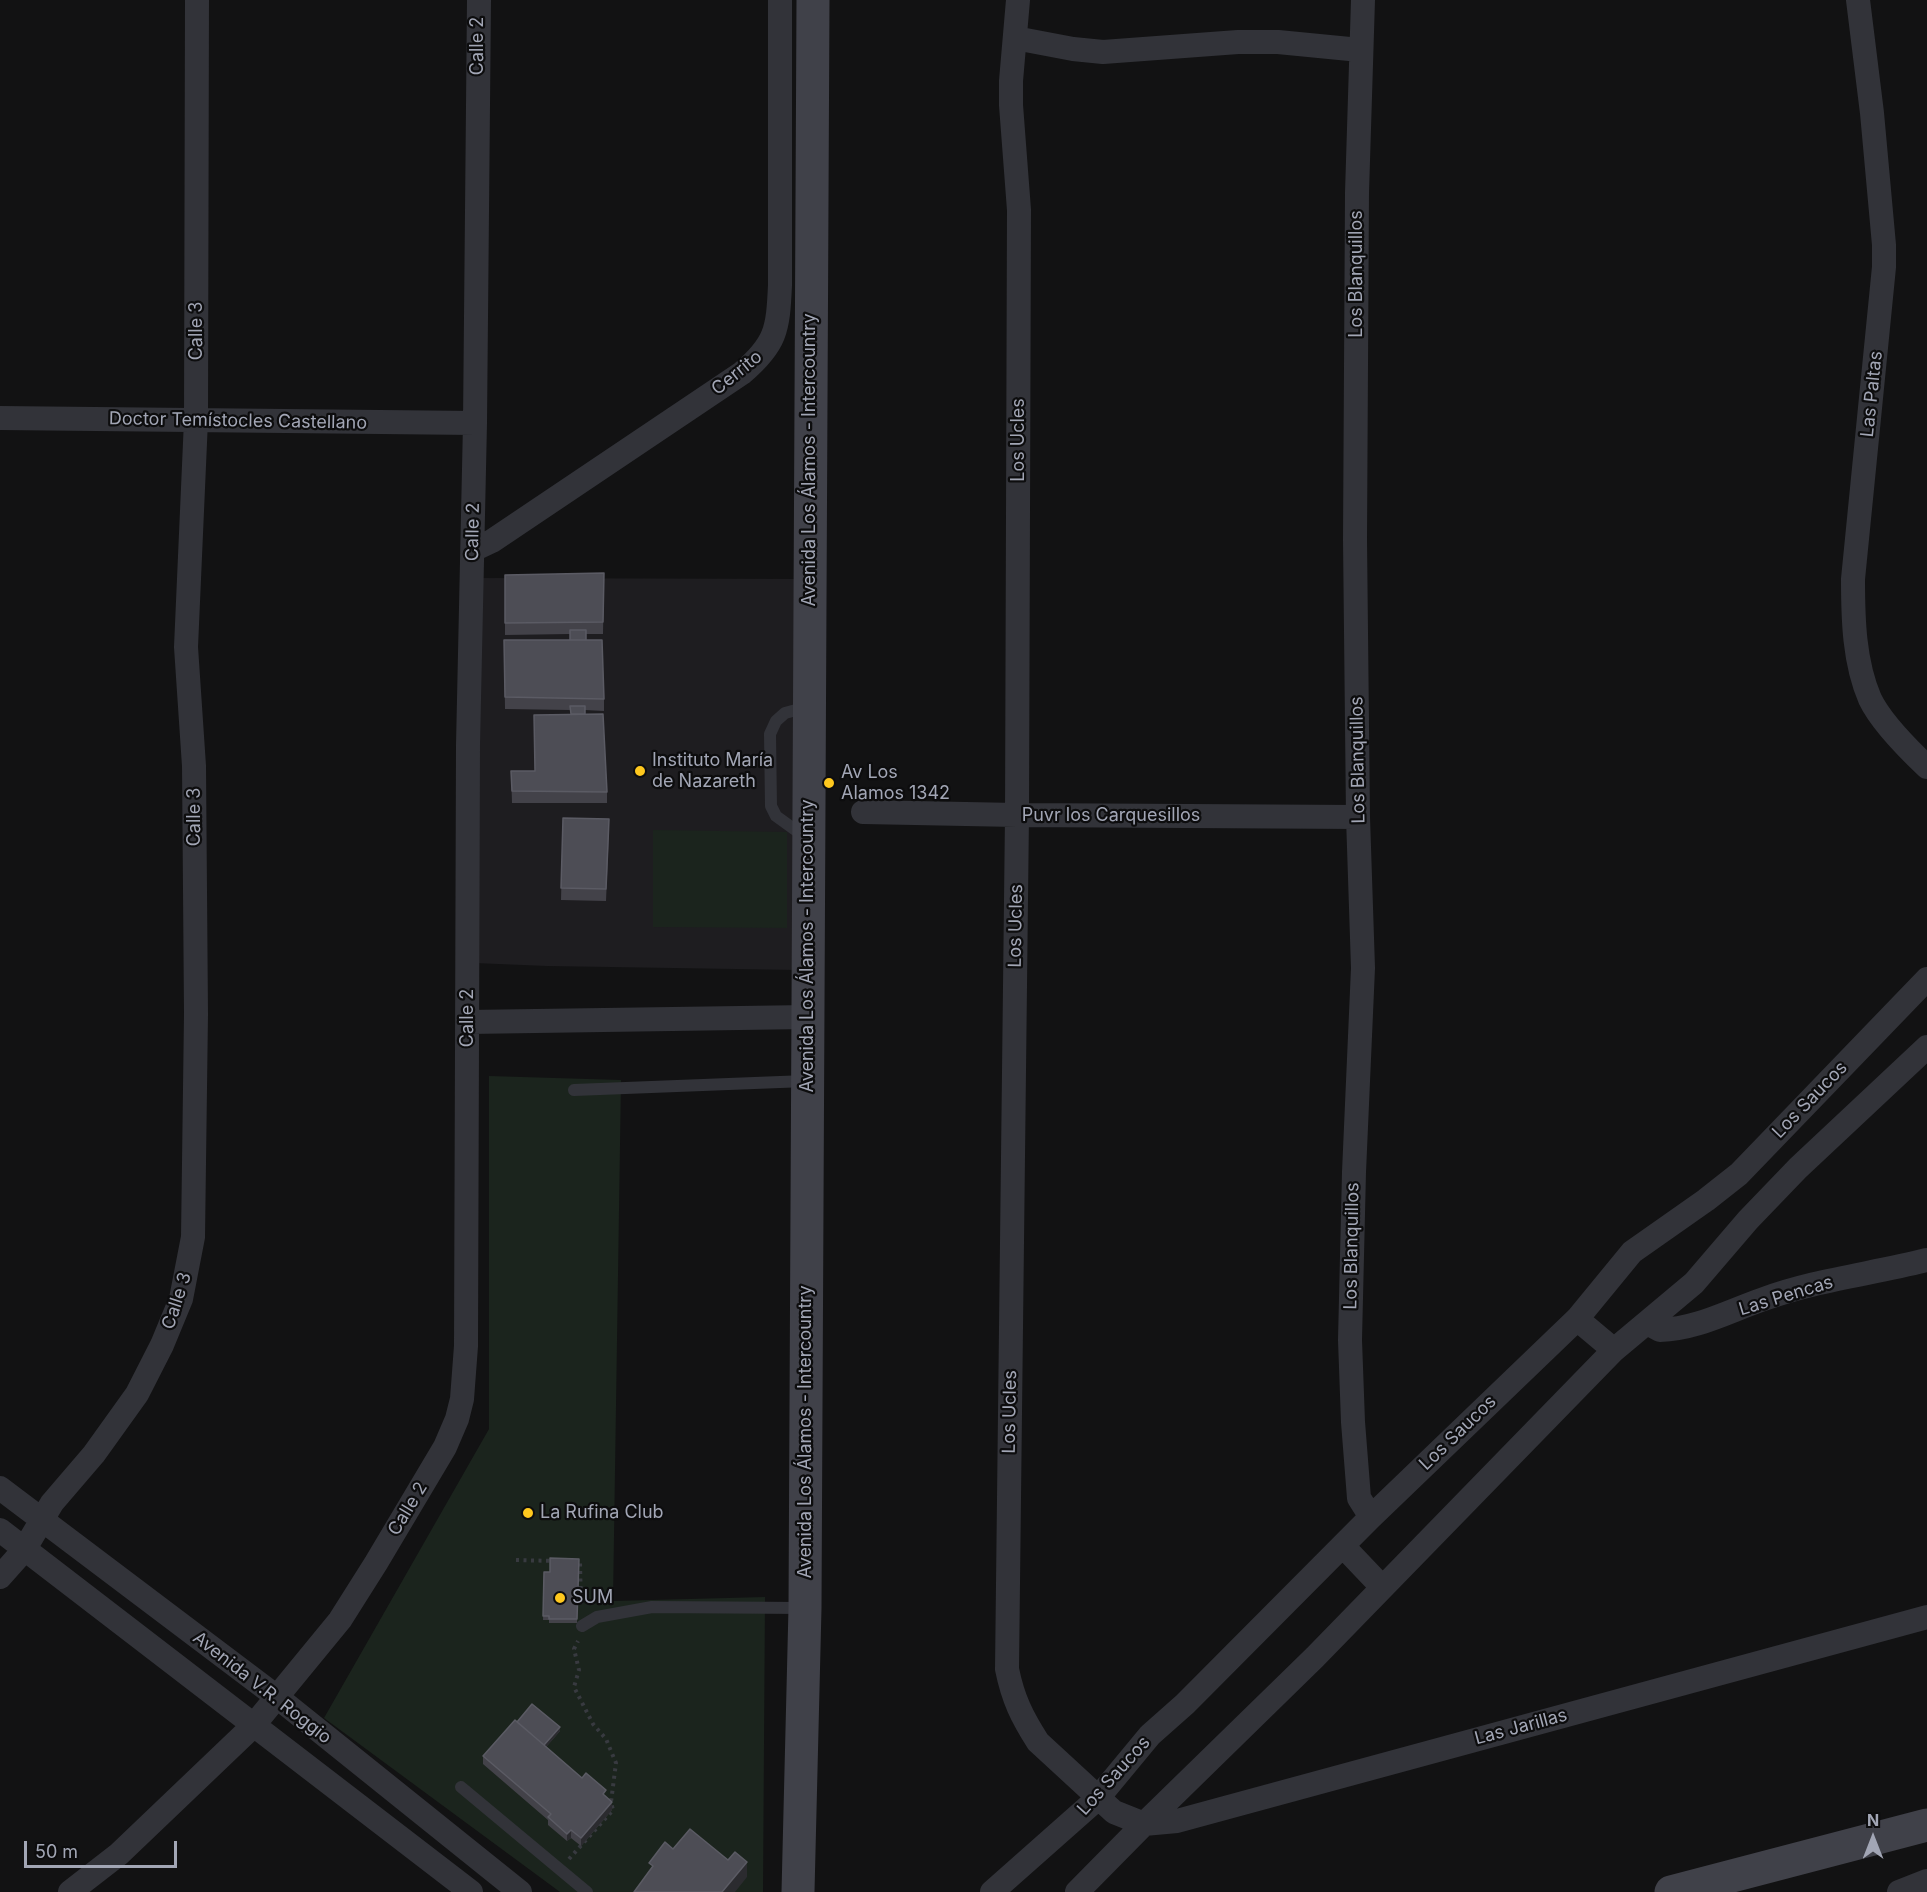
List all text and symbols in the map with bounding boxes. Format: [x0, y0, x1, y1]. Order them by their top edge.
street label: Calle 2 [467, 17, 489, 75]
street label: Los Blanquillos [1346, 210, 1368, 338]
street label: Calle 3 [186, 302, 208, 360]
street label: Avenida Los Álamos - Intercountry [799, 313, 821, 607]
street label: Cerrito [707, 346, 767, 400]
street label: Las Paltas [1857, 350, 1887, 438]
street label: Los Ucles [1008, 398, 1030, 482]
street label: Doctor Temístocles Castellano [109, 408, 367, 434]
street label: Calle 2 [462, 503, 484, 561]
street label: Los Blanquillos [1346, 696, 1370, 824]
place label: Instituto María de Nazareth [652, 750, 773, 792]
place label: Av Los Alamos 1342 [841, 762, 950, 804]
marker: Instituto María de Nazareth [633, 764, 647, 778]
marker: Av Los Alamos 1342 [822, 776, 836, 790]
street label: Calle 3 [184, 788, 206, 846]
street label: Avenida Los Álamos - Intercountry [797, 799, 819, 1093]
street label: Puvr los Carquesillos [1022, 805, 1200, 827]
street label: Los Ucles [1004, 884, 1028, 968]
street label: Calle 2 [457, 989, 479, 1047]
street label: Los Saucos [1768, 1057, 1852, 1143]
street label: Los Blanquillos [1340, 1182, 1364, 1310]
street label: Calle 3 [158, 1270, 196, 1332]
street label: Las Pencas [1736, 1271, 1836, 1321]
street label: Avenida Los Álamos - Intercountry [795, 1285, 817, 1579]
street label: Los Ucles [998, 1370, 1022, 1454]
street label: Los Saucos [1415, 1391, 1501, 1475]
street label: Calle 2 [384, 1478, 432, 1540]
place label: La Rufina Club [540, 1502, 664, 1524]
marker: La Rufina Club [521, 1506, 535, 1520]
place label: SUM [572, 1587, 613, 1609]
marker: SUM [553, 1591, 567, 1605]
street label: Avenida V.R. Roggio [188, 1627, 336, 1749]
street label: Las Jarillas [1472, 1704, 1570, 1750]
street label: Los Saucos [1073, 1732, 1155, 1820]
north arrow [1843, 1808, 1903, 1868]
text: N [1867, 1810, 1879, 1830]
scale bar [27, 1829, 180, 1867]
text: 50 m [35, 1841, 78, 1862]

